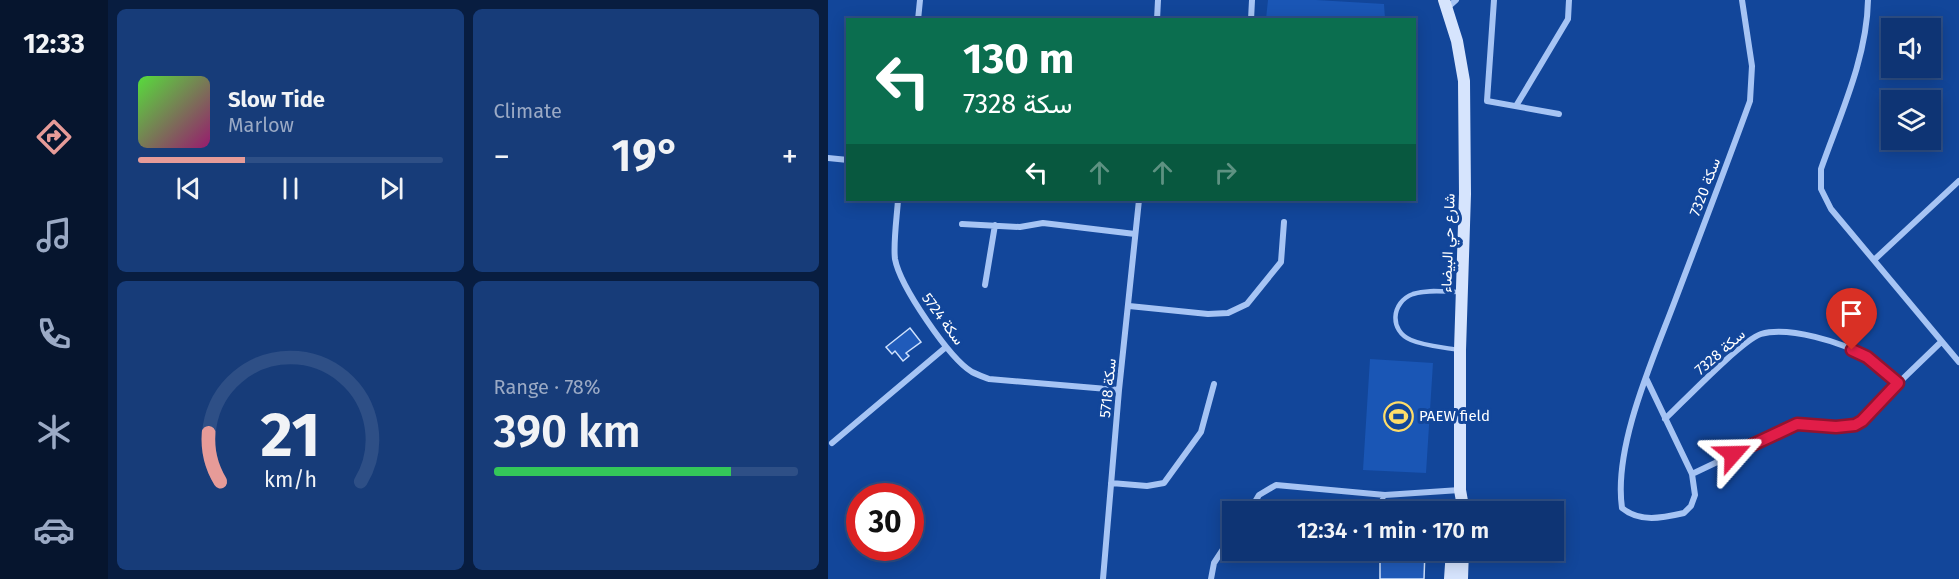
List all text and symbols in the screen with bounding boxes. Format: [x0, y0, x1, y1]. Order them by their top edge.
map controls [1881, 18, 1941, 150]
button: sound [1881, 18, 1941, 78]
text: 12:33 [23, 28, 85, 60]
text: 130 m [963, 34, 1074, 84]
icon: left [864, 42, 942, 120]
text: Slow Tide [228, 86, 325, 113]
text: سكة 7328 [963, 88, 1072, 120]
button: layers [1881, 90, 1941, 150]
text: Climate [494, 99, 562, 123]
text: Marlow [228, 113, 294, 137]
icon: directions [33, 116, 75, 158]
text: 19° [611, 129, 680, 183]
text: − [494, 137, 510, 177]
text: + [782, 137, 798, 177]
street label: سكة 7320 [1686, 155, 1724, 219]
icon: left [1020, 156, 1053, 189]
icon: ahead [1083, 156, 1116, 189]
icon: ahead [1146, 156, 1179, 189]
icon: right [1209, 156, 1242, 189]
icon: previous [172, 172, 205, 205]
icon: pause [274, 172, 307, 205]
icon: next [375, 172, 408, 205]
street label: شارع حي البيضاء [1437, 193, 1463, 293]
icon: music [33, 214, 75, 256]
pin [1826, 288, 1877, 350]
street label: سكة 5724 [918, 290, 968, 349]
icon: arrive [1835, 297, 1868, 330]
icon: phone [33, 313, 75, 355]
street label: سكة 7328 [1691, 325, 1749, 379]
street label: سكة 5718 [1096, 357, 1120, 419]
text: Range · 78% [494, 375, 600, 399]
text: 21 [260, 398, 320, 473]
sports icon: PAEW field [1382, 400, 1414, 432]
text: 390 km [494, 405, 641, 459]
place label: PAEW field [1419, 407, 1490, 425]
icon: climate [33, 411, 75, 453]
position arrow [1701, 422, 1765, 486]
text: km/h [264, 468, 317, 494]
speed limit sign: 30 [846, 483, 924, 561]
icon: car [33, 509, 75, 551]
text: 12:34 · 1 min · 170 m [1297, 517, 1489, 544]

